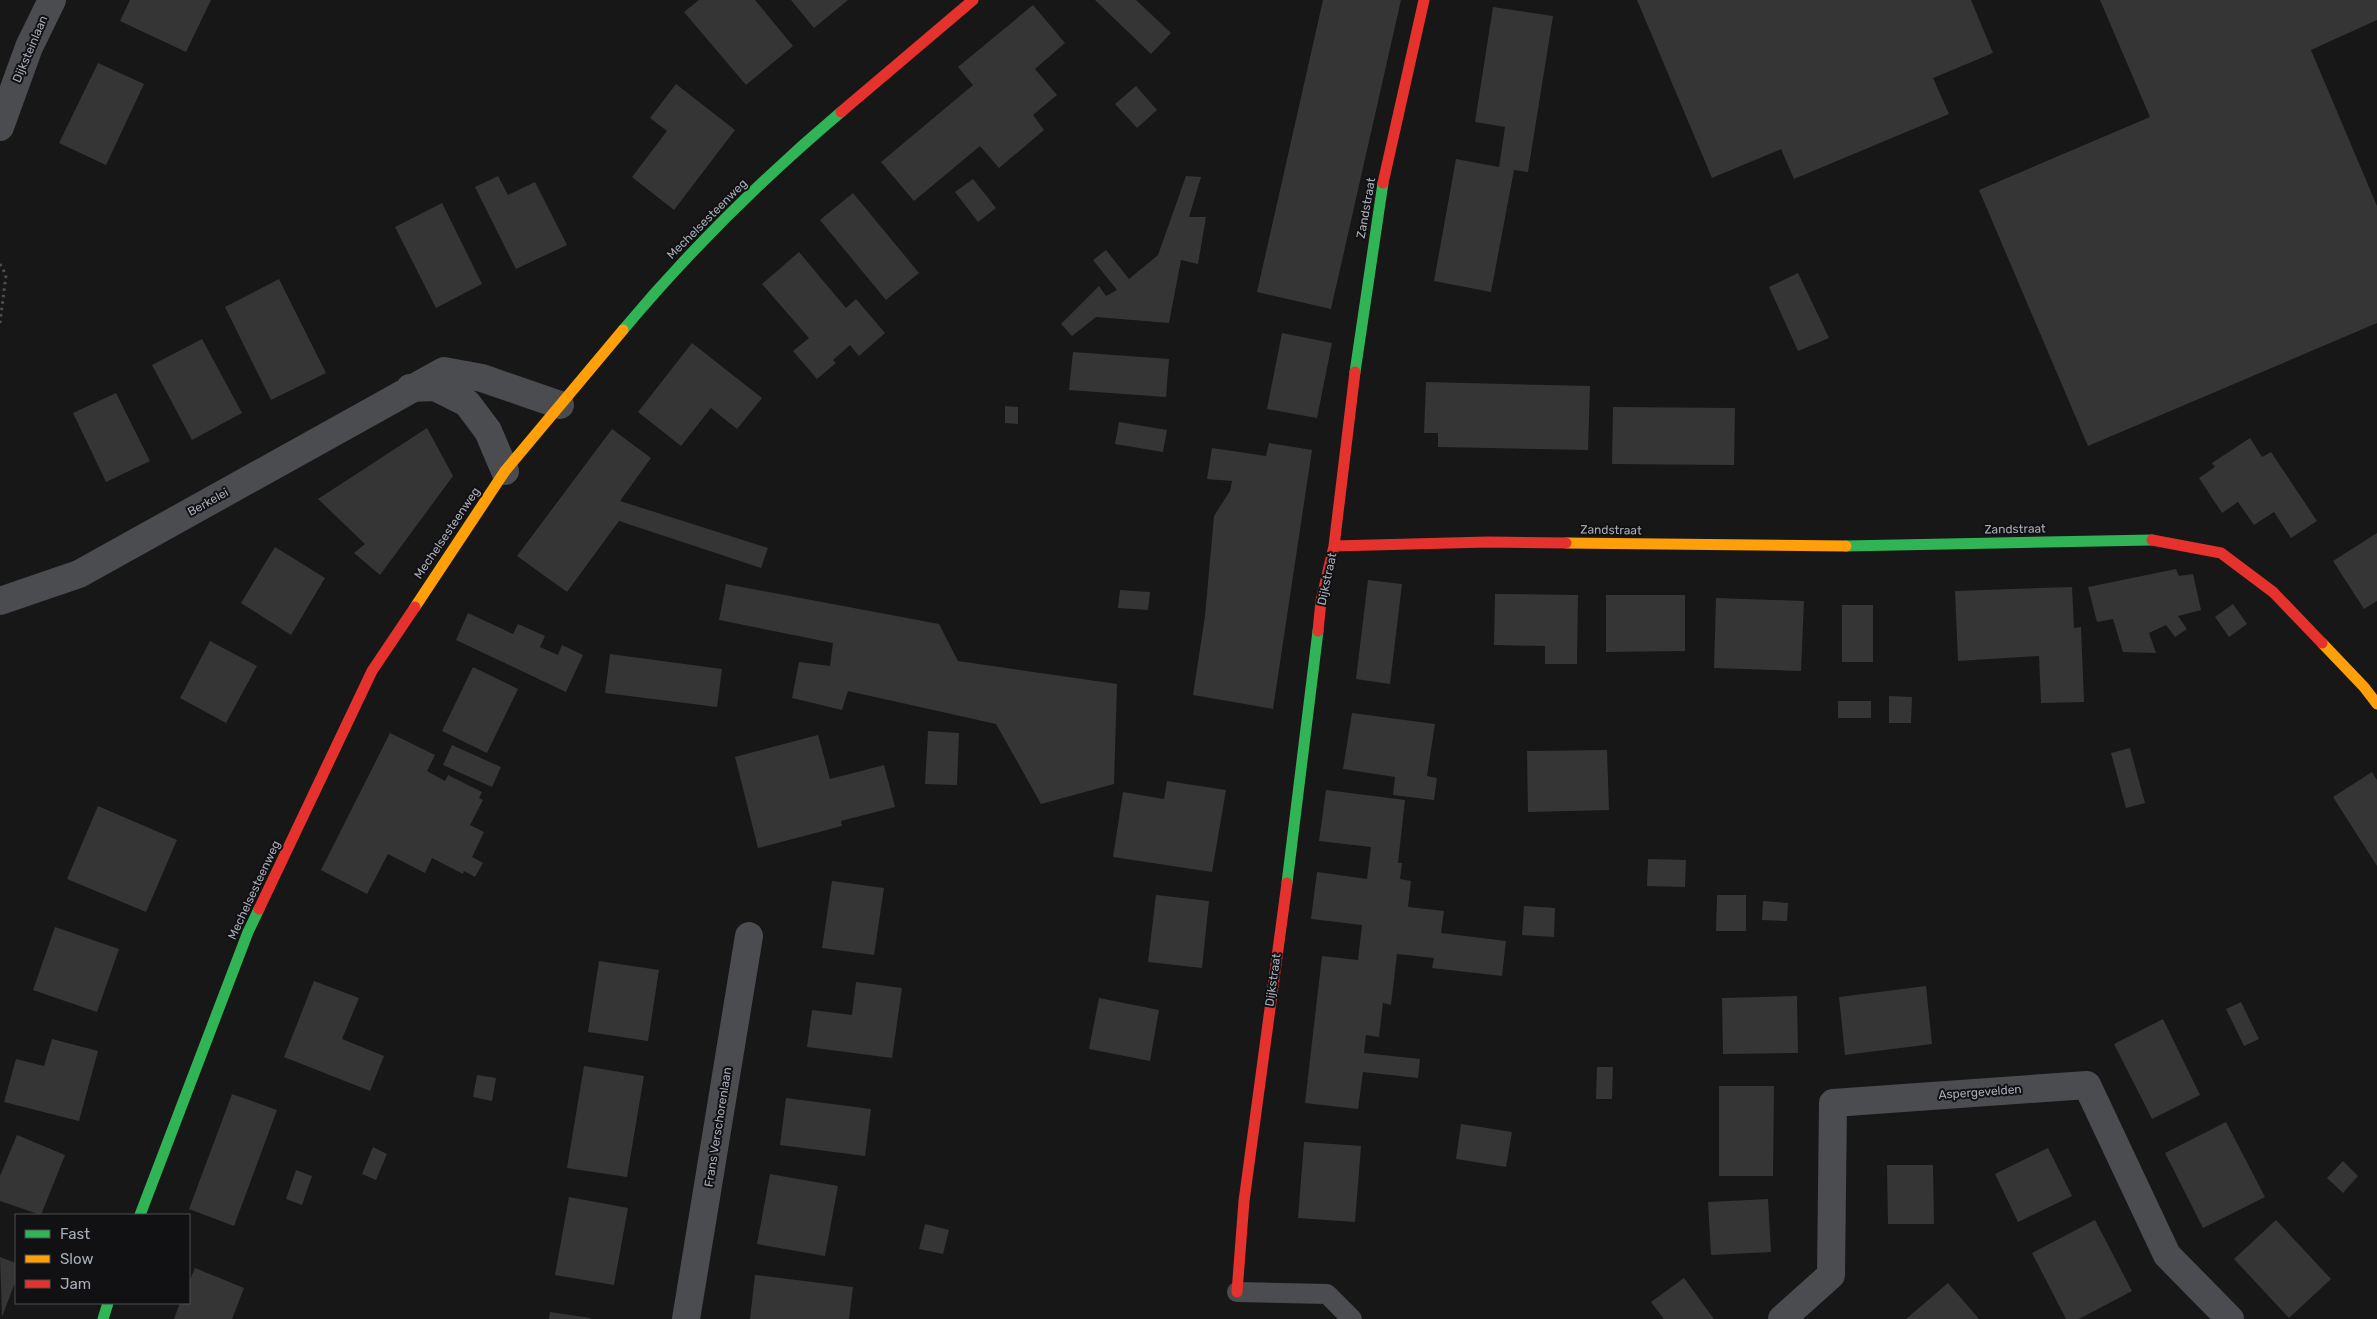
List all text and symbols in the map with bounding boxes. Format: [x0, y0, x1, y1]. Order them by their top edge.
street label: Dijksteinlaan [10, 13, 50, 85]
street label: Mechelsesteenweg [664, 176, 750, 262]
street label: Zandstraat [1354, 176, 1378, 239]
street label: Berkelei [185, 485, 231, 519]
street label: Mechelsesteenweg [411, 485, 483, 581]
street label: Zandstraat [1984, 521, 2046, 537]
street label: Zandstraat [1580, 522, 1642, 538]
street label: Dijkstraat [1315, 551, 1339, 607]
street label: Mechelsesteenweg [225, 838, 283, 942]
street label: Dijkstraat [1262, 952, 1284, 1007]
street label: Frans Verschorenlaan [702, 1066, 734, 1188]
street label: Aspergevelden [1938, 1082, 2022, 1102]
legend [15, 1214, 190, 1304]
text: Fast [60, 1225, 90, 1243]
text: Slow [60, 1250, 93, 1268]
text: Jam [60, 1275, 91, 1293]

